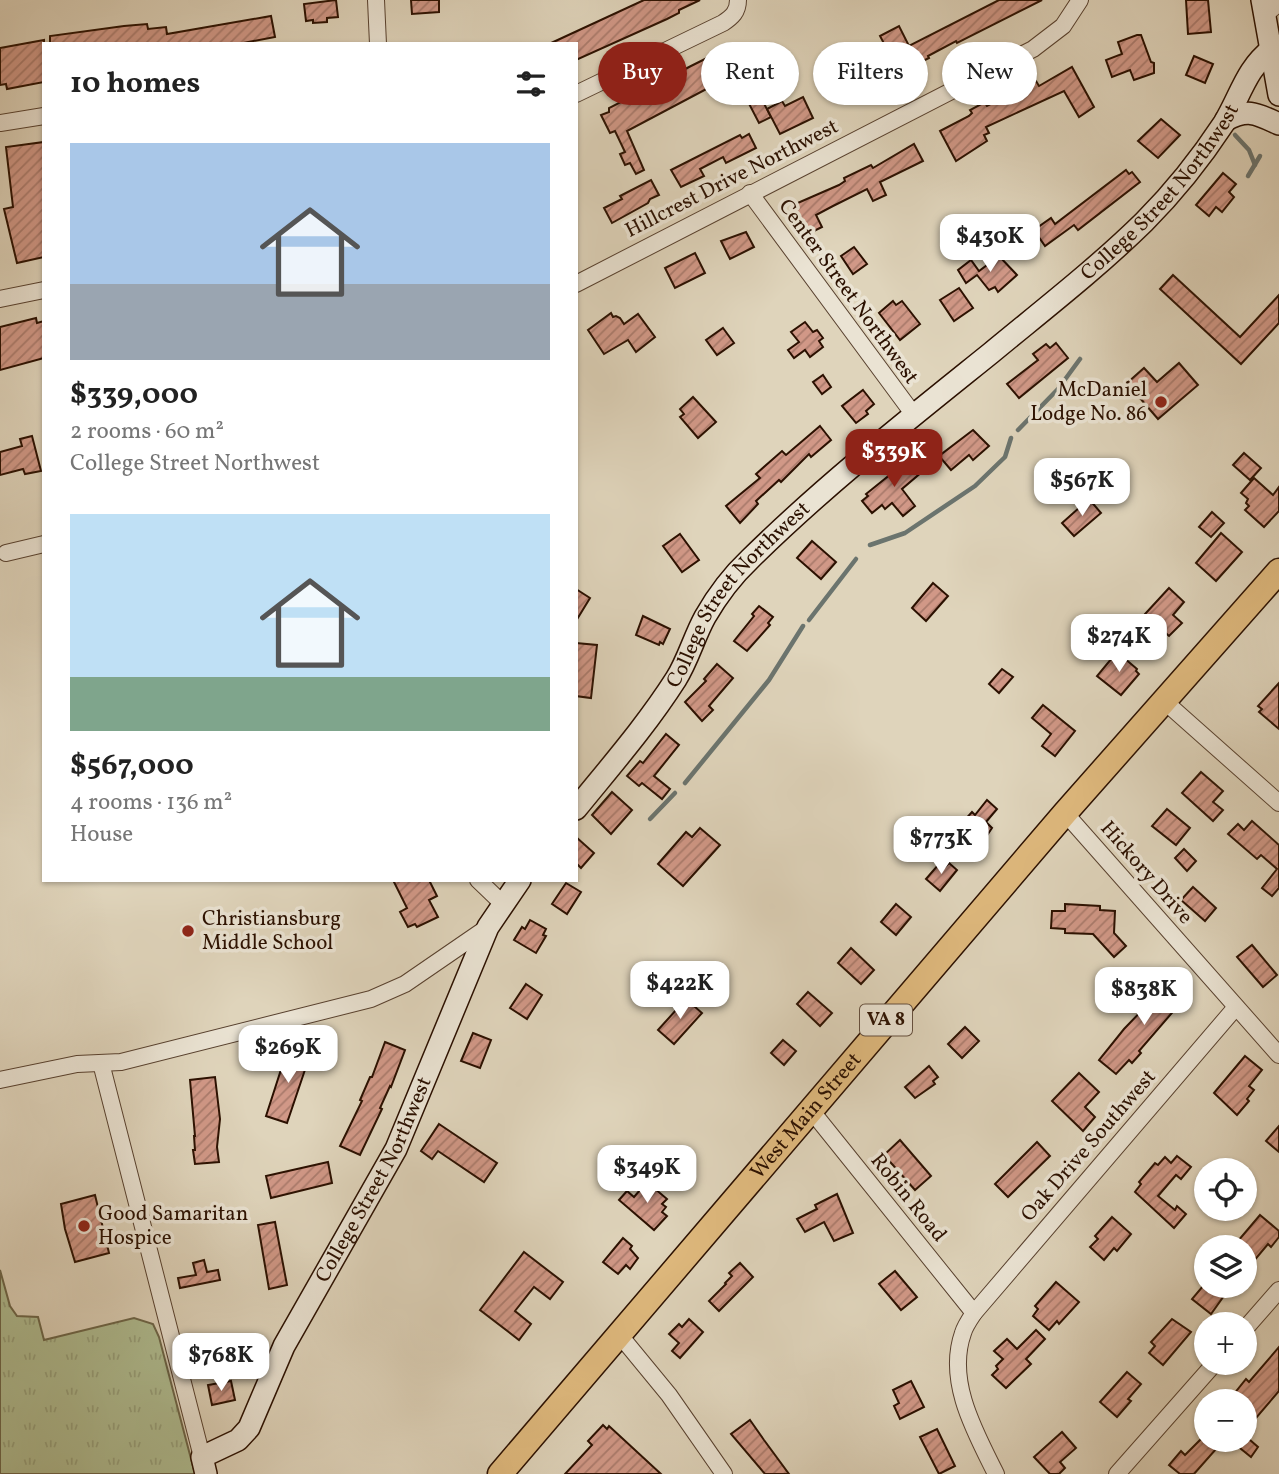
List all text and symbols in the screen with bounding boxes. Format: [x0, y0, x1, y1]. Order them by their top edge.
chip: Buy [598, 42, 687, 105]
chip: Rent [701, 42, 799, 105]
chip: Filters [813, 42, 928, 105]
chip: New [942, 42, 1037, 105]
text: 10 homes [70, 63, 200, 105]
icon: filters [512, 65, 550, 103]
street label: College Street Northwest [1074, 99, 1246, 287]
street label: Hillcrest Drive Northwest [620, 113, 844, 245]
icon: home [247, 189, 373, 315]
street label: Center Street Northwest [771, 193, 925, 391]
pin: $430K [941, 215, 1039, 274]
text: $430K [956, 221, 1024, 253]
text: $339,000 [70, 374, 198, 416]
place label: McDaniel Lodge No. 86 [1030, 376, 1147, 429]
marker: McDaniel Lodge No. 86 [1153, 394, 1169, 410]
text: 2 rooms · 60 m² [70, 416, 224, 448]
pin: $339K [845, 430, 943, 489]
text: $339K [861, 436, 927, 468]
text: College Street Northwest [70, 448, 320, 480]
pin: $567K [1033, 458, 1131, 518]
text: $567K [1050, 465, 1114, 497]
street label: College Street Northwest [659, 495, 817, 694]
icon: home [247, 560, 373, 686]
pin: $274K [1070, 614, 1168, 674]
text: $274K [1087, 621, 1151, 653]
text: $567,000 [70, 745, 194, 787]
text: 4 rooms · 136 m² [70, 787, 232, 819]
street label: Hickory Drive [1093, 815, 1199, 931]
pin: $773K [892, 816, 990, 876]
text: House [70, 819, 133, 851]
text: $773K [910, 823, 972, 855]
place label: Christiansburg Middle School [202, 905, 341, 958]
marker: Christiansburg Middle School [180, 923, 196, 939]
pin: $422K [631, 962, 729, 1021]
text: $422K [646, 968, 714, 1000]
pin: $838K [1095, 968, 1193, 1027]
text: $838K [1111, 974, 1177, 1006]
road number: VA 8 [860, 1004, 912, 1036]
pin: $269K [239, 1026, 337, 1085]
text: $269K [255, 1032, 321, 1064]
street label: West Main Street [744, 1046, 868, 1185]
street label: Oak Drive Southwest [1015, 1064, 1163, 1228]
street label: College Street Northwest [308, 1072, 439, 1288]
pin: $349K [598, 1146, 696, 1205]
street label: Robin Road [863, 1147, 953, 1249]
text: $349K [613, 1152, 681, 1184]
map controls [1194, 1158, 1257, 1452]
button: locate [1194, 1158, 1257, 1221]
place label: Good Samaritan Hospice [98, 1200, 248, 1253]
marker: Good Samaritan Hospice [76, 1218, 92, 1234]
button: layers [1194, 1235, 1257, 1298]
button: + [1194, 1312, 1257, 1375]
pin: $768K [172, 1334, 270, 1393]
text: $768K [188, 1340, 254, 1372]
button: − [1194, 1389, 1257, 1452]

